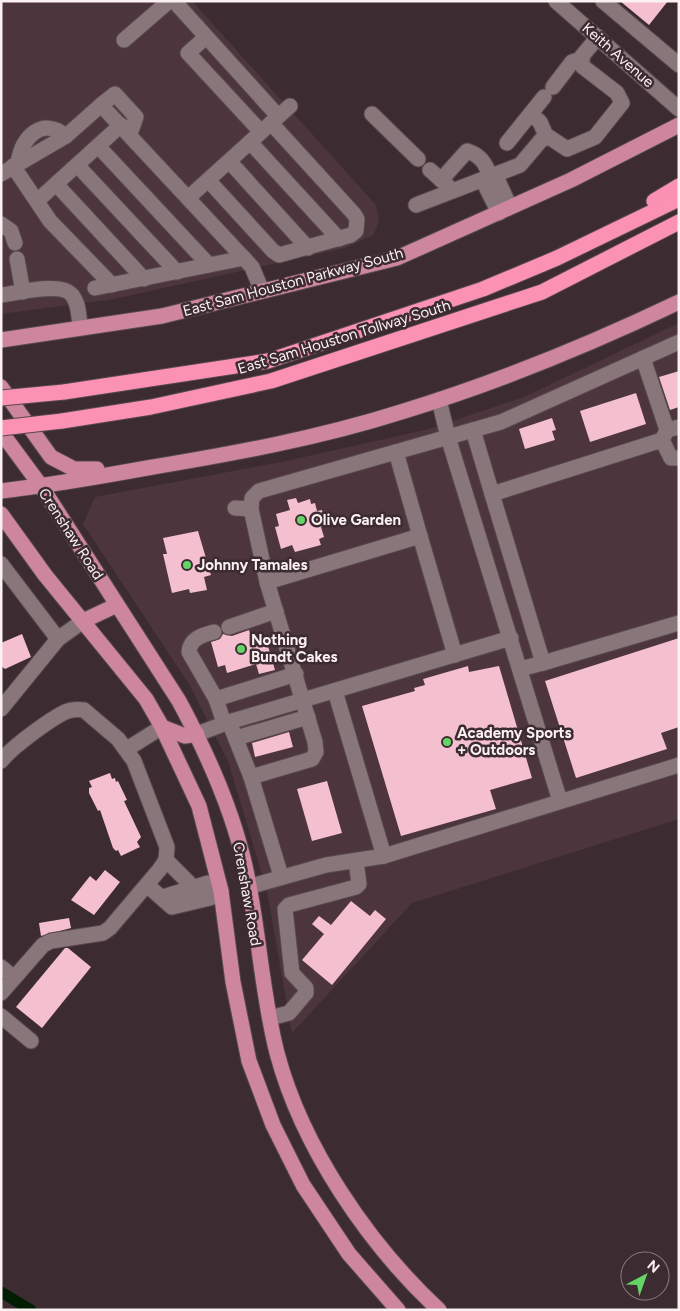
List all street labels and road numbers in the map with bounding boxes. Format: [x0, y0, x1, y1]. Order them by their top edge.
street label: Keith Avenue [578, 19, 658, 91]
street label: East Sam Houston Parkway South [181, 244, 405, 320]
street label: East Sam Houston Tollway South [235, 296, 453, 378]
street label: Crenshaw Road [35, 485, 107, 583]
street label: Crenshaw Road [229, 841, 265, 947]

